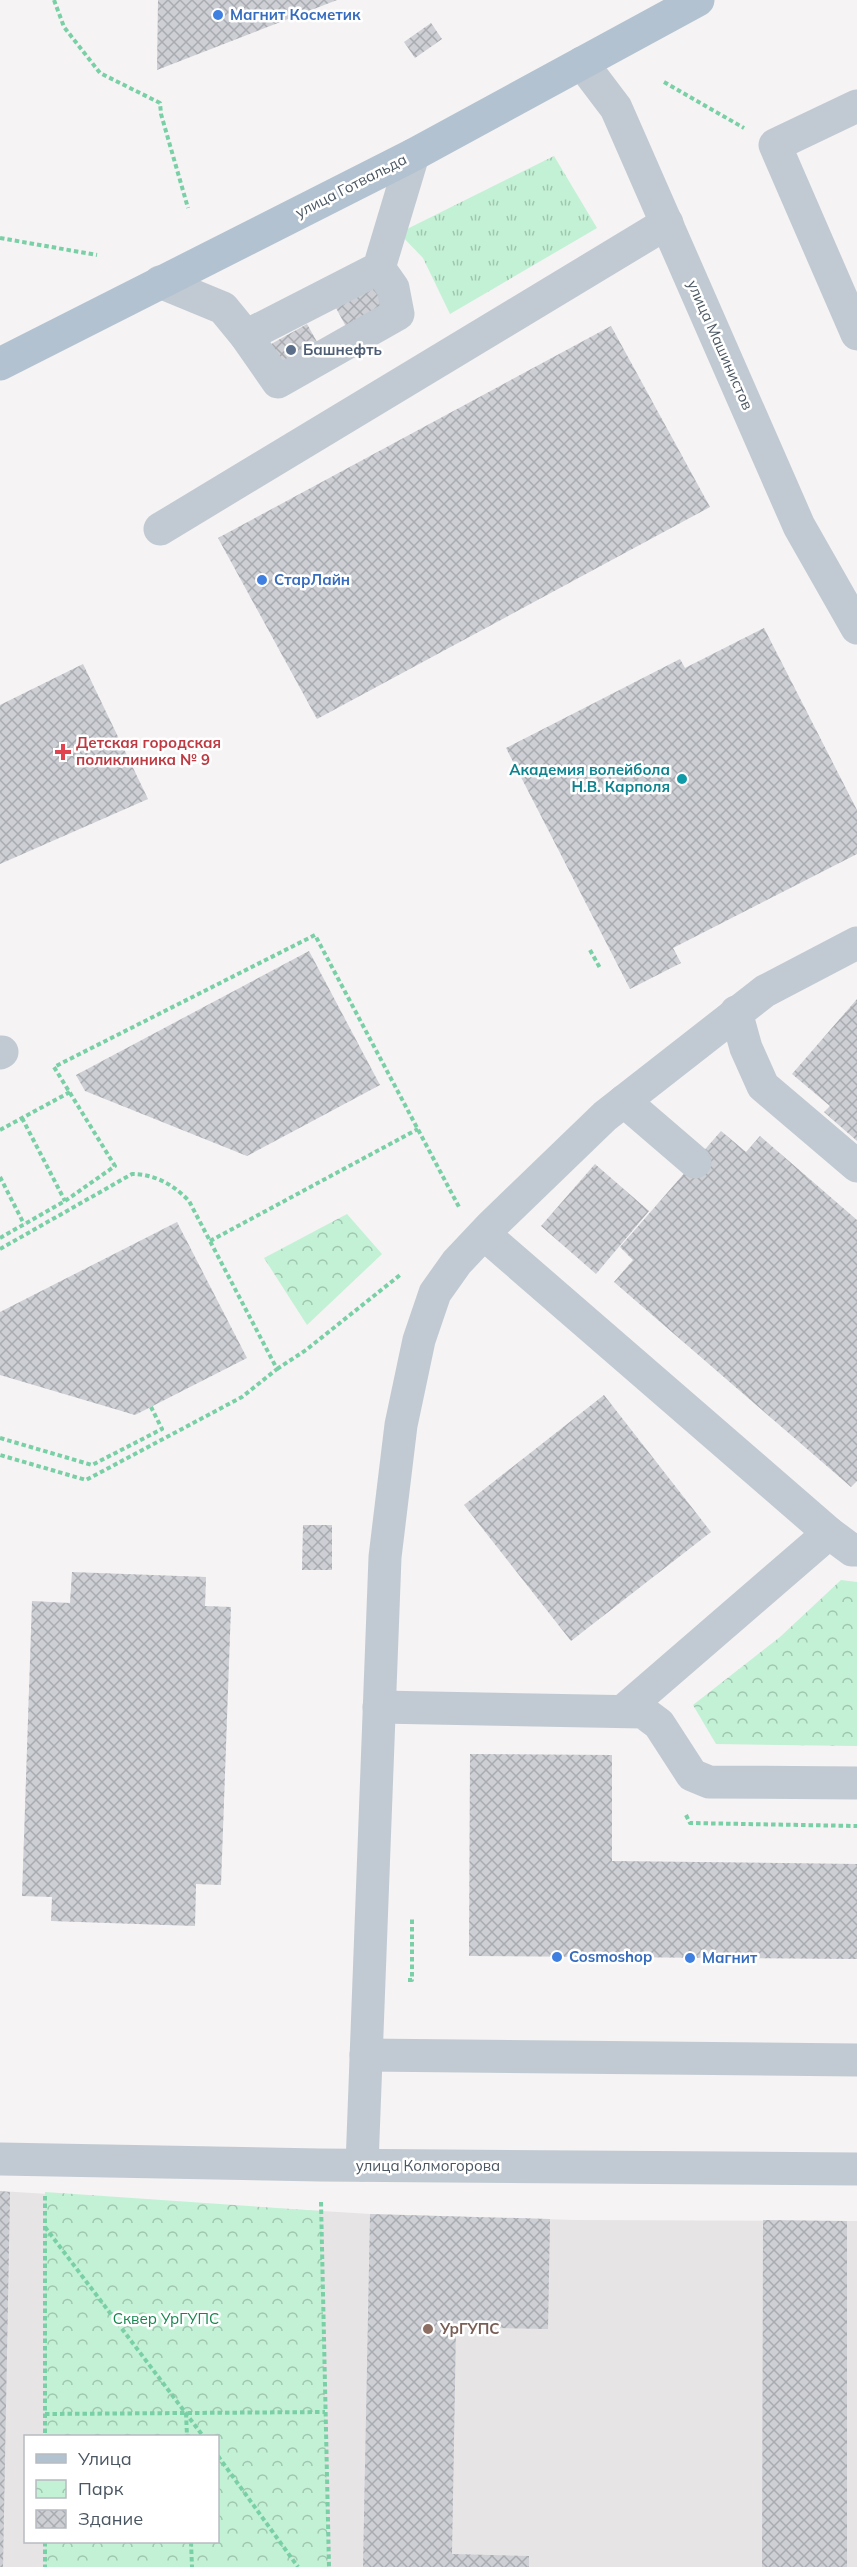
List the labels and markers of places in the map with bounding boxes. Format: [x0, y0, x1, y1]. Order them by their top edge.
place label: Магнит Косметик [230, 5, 361, 24]
marker: Магнит Косметик [211, 8, 225, 22]
place label: Башнефть [303, 340, 382, 359]
marker: Башнефть [284, 343, 298, 357]
place label: СтарЛайн [274, 570, 350, 589]
marker: СтарЛайн [255, 573, 269, 587]
place label: Детская городская поликлиника № 9 [76, 733, 221, 769]
marker: Детская городская поликлиника № 9 [54, 743, 72, 761]
place label: Академия волейбола Н.В. Карполя [509, 760, 670, 796]
marker: Академия волейбола Н.В. Карполя [675, 772, 689, 786]
place label: Cosmoshop [569, 1947, 652, 1966]
place label: Магнит [702, 1948, 758, 1967]
marker: Cosmoshop [550, 1950, 564, 1964]
marker: Магнит [683, 1951, 697, 1965]
place label: УрГУПС [439, 2319, 500, 2338]
marker: УрГУПС [421, 2322, 435, 2336]

